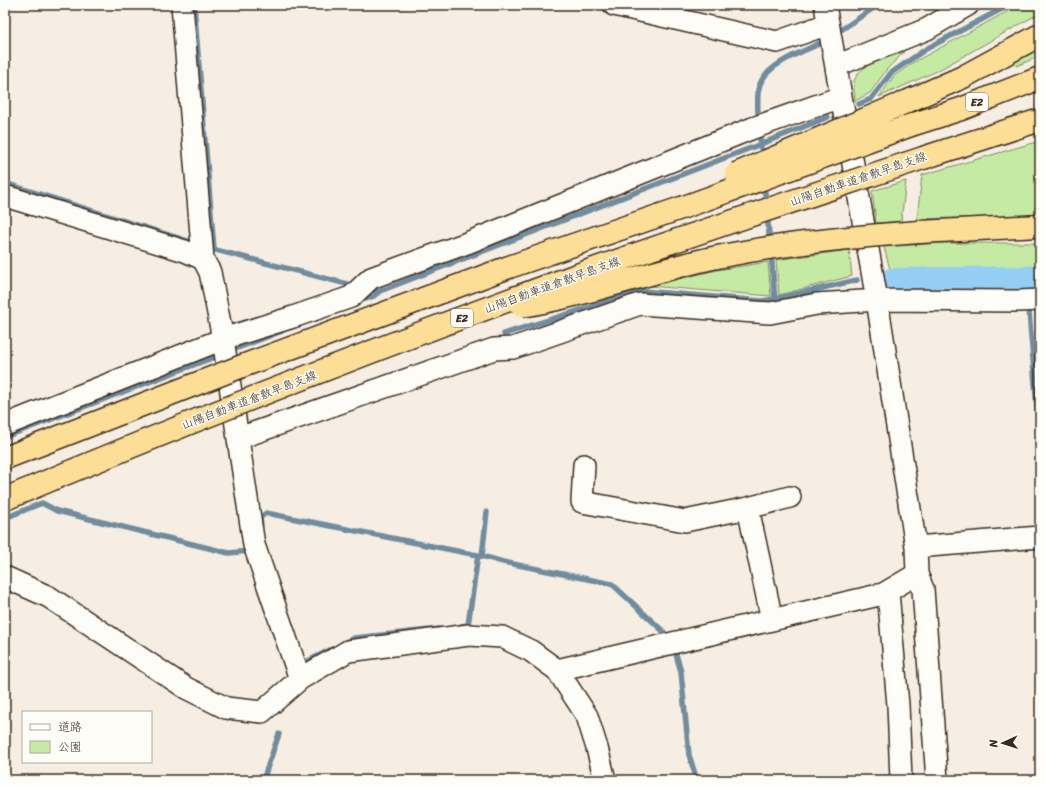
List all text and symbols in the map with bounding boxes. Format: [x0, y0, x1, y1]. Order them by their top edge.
road number: E2 [966, 93, 988, 111]
street label: 山陽自動車道倉敷早島支線 [786, 145, 930, 213]
street label: 山陽自動車道倉敷早島支線 [481, 250, 623, 320]
road number: E2 [451, 309, 473, 327]
street label: 山陽自動車道倉敷早島支線 [178, 364, 320, 436]
legend [22, 711, 152, 763]
text: 道路 [58, 716, 82, 738]
north arrow [983, 723, 1023, 763]
text: 公園 [58, 736, 82, 758]
text: N [984, 739, 1003, 749]

